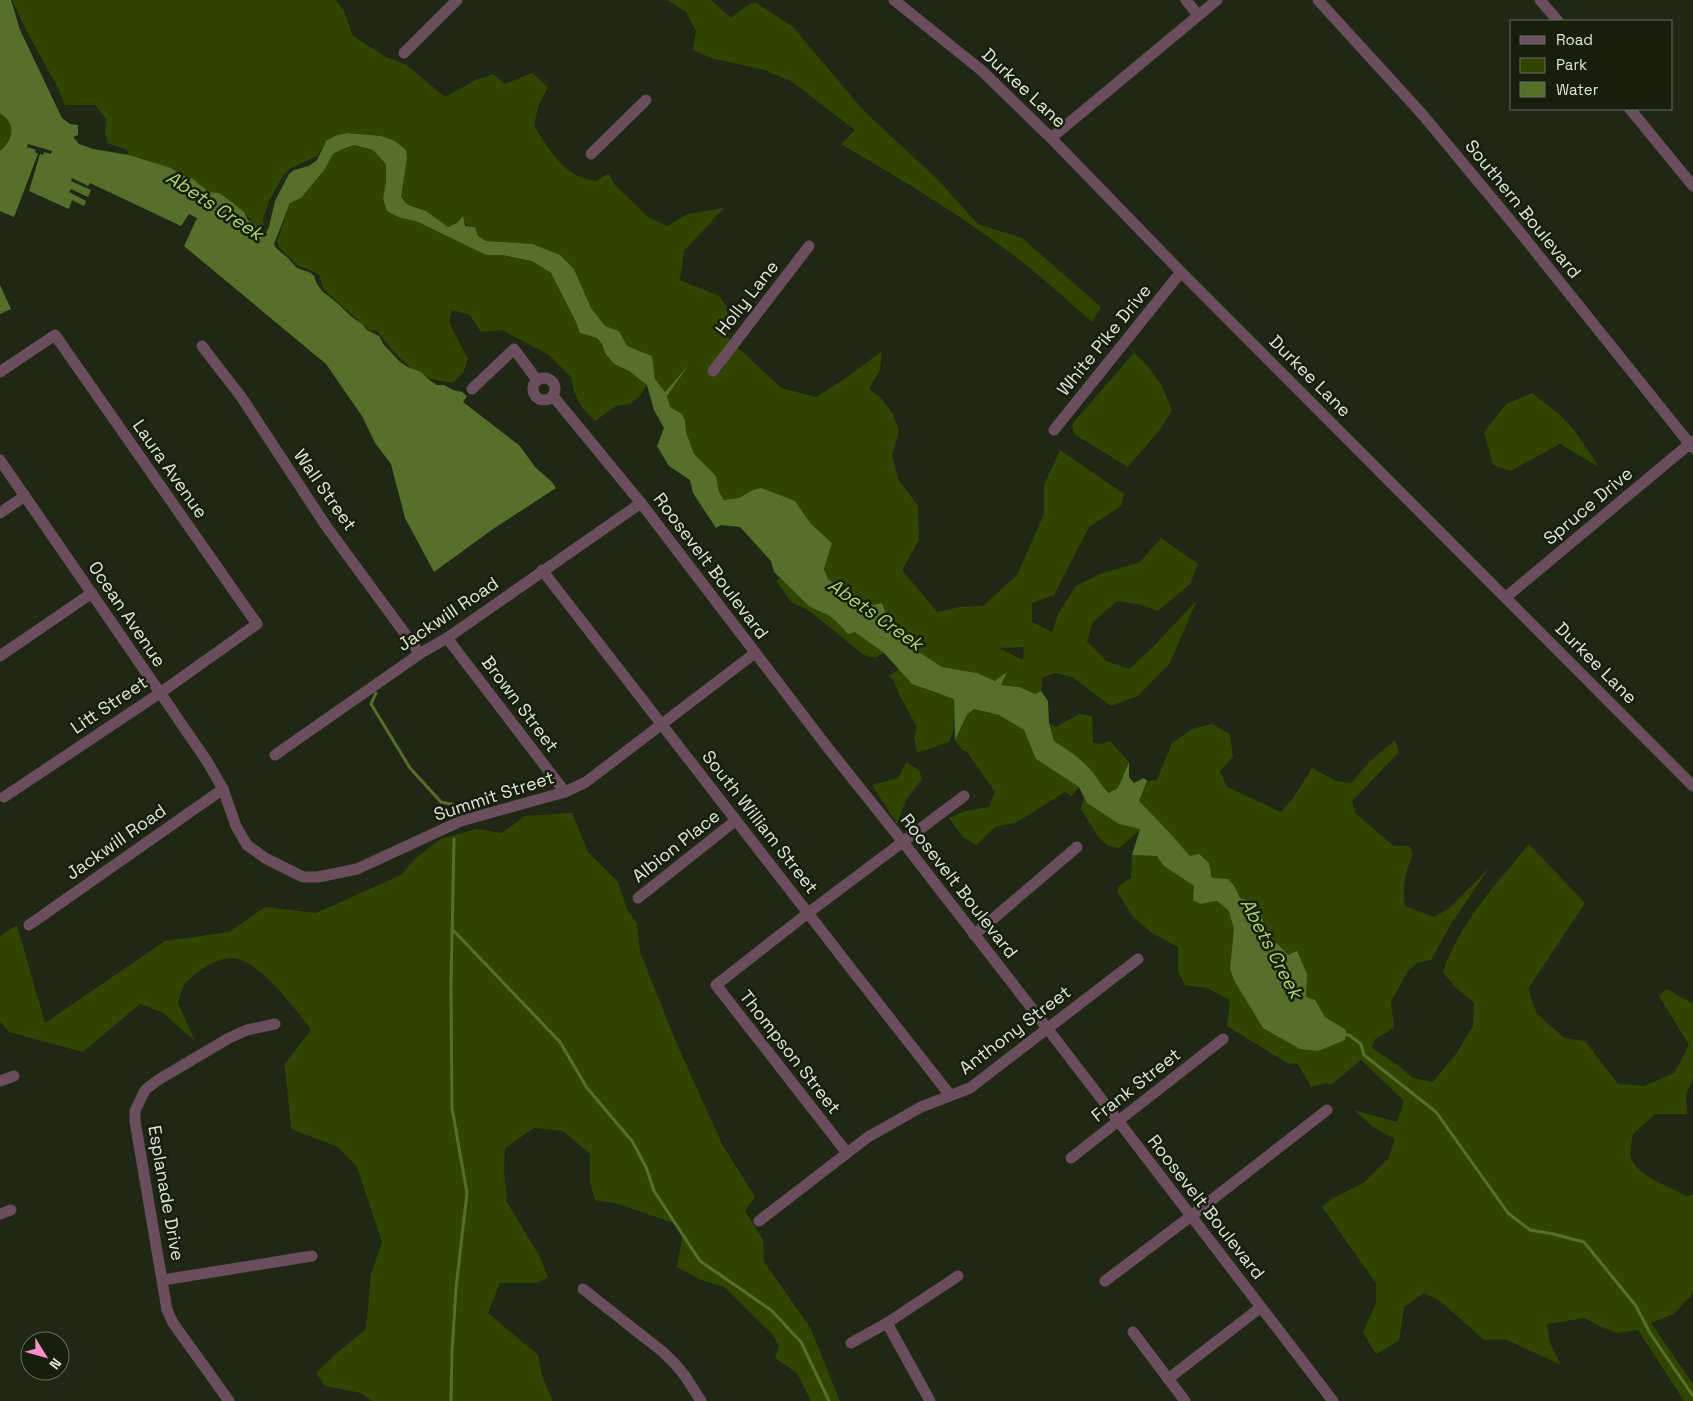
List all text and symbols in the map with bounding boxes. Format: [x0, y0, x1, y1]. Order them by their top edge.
legend [1510, 20, 1673, 110]
text: Road [1556, 30, 1593, 49]
street label: Durkee Lane [977, 43, 1071, 132]
text: Park [1556, 55, 1587, 74]
text: Water [1556, 80, 1599, 99]
street label: Southern Boulevard [1460, 135, 1586, 283]
water label: Abets Creek [162, 165, 270, 247]
street label: Holly Lane [710, 255, 783, 340]
street label: White Pike Drive [1051, 279, 1156, 400]
street label: Durkee Lane [1264, 330, 1356, 422]
street label: Laura Avenue [128, 415, 213, 523]
street label: Wall Street [289, 444, 362, 535]
street label: Spruce Drive [1538, 462, 1637, 550]
street label: Roosevelt Boulevard [649, 488, 774, 643]
street label: Ocean Avenue [84, 556, 171, 671]
street label: Jackwill Road [393, 571, 503, 656]
water label: Abets Creek [823, 572, 930, 658]
street label: Durkee Lane [1550, 617, 1642, 709]
street label: Brown Street [477, 651, 564, 756]
street label: Litt Street [66, 670, 152, 739]
street label: South William Street [697, 745, 824, 898]
street label: Summit Street [431, 765, 557, 826]
street label: Jackwill Road [61, 799, 170, 885]
street label: Albion Place [627, 804, 724, 887]
street label: Roosevelt Boulevard [896, 809, 1023, 963]
water label: Abets Creek [1235, 894, 1310, 1005]
street label: Anthony Street [954, 980, 1075, 1079]
street label: Thompson Street [735, 985, 846, 1118]
street label: Frank Street [1086, 1043, 1185, 1127]
street label: Esplanade Drive [143, 1123, 190, 1262]
street label: Roosevelt Boulevard [1143, 1130, 1270, 1284]
north arrow [20, 1331, 70, 1381]
text: N [45, 1355, 65, 1373]

